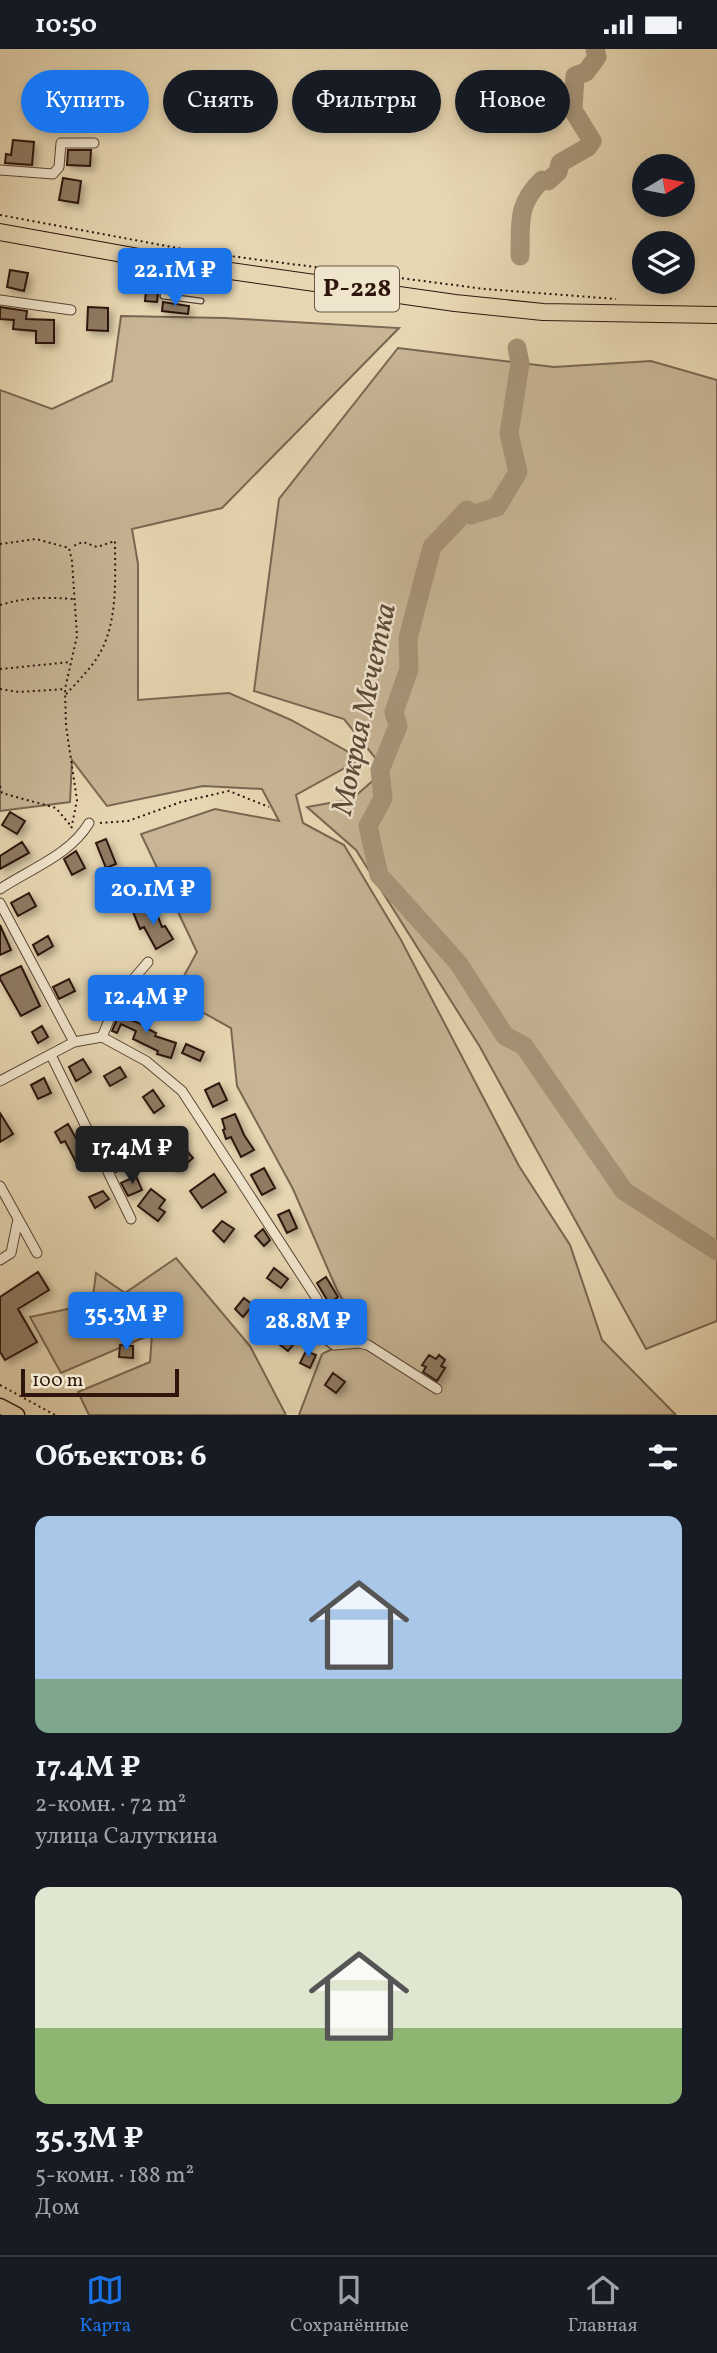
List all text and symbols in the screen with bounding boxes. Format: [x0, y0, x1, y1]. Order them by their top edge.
text: 10:50 [35, 7, 97, 43]
chip: Купить [21, 70, 149, 133]
chip: Снять [163, 70, 278, 133]
chip: Фильтры [292, 70, 441, 133]
chip: Новое [455, 70, 570, 133]
north arrow [632, 154, 695, 217]
map controls [632, 154, 695, 294]
button: layers [632, 231, 695, 294]
pin: 22.1M ₽ [110, 249, 240, 308]
text: 22.1M ₽ [134, 255, 216, 287]
road number: Р-228 [315, 267, 399, 311]
water label: Мокрая Мечетка [322, 599, 408, 820]
pin: 20.1M ₽ [88, 867, 218, 927]
text: 20.1M ₽ [111, 874, 195, 906]
pin: 12.4M ₽ [81, 975, 211, 1035]
text: 12.4M ₽ [104, 982, 188, 1014]
pin: 17.4M ₽ [67, 1127, 197, 1186]
text: 17.4M ₽ [91, 1133, 173, 1165]
pin: 35.3M ₽ [61, 1293, 191, 1352]
text: 35.3M ₽ [84, 1299, 168, 1331]
pin: 28.8M ₽ [243, 1299, 373, 1359]
text: 28.8M ₽ [265, 1306, 351, 1338]
scale bar [21, 1366, 178, 1398]
text: 100 m [32, 1368, 83, 1394]
text: Объектов: 6 [35, 1436, 207, 1478]
icon: filters [644, 1438, 682, 1476]
icon: home [296, 1562, 422, 1688]
text: 17.4M ₽ [35, 1747, 141, 1789]
text: 2-комн. · 72 m² [35, 1789, 186, 1821]
text: улица Салуткина [35, 1821, 218, 1853]
icon: home [296, 1933, 422, 2059]
text: 35.3M ₽ [35, 2118, 144, 2160]
text: 5-комн. · 188 m² [35, 2160, 194, 2192]
text: Дом [35, 2192, 79, 2224]
tab: Карта [80, 2271, 131, 2339]
tab: Сохранённые [290, 2271, 409, 2339]
tab: Главная [568, 2271, 637, 2339]

